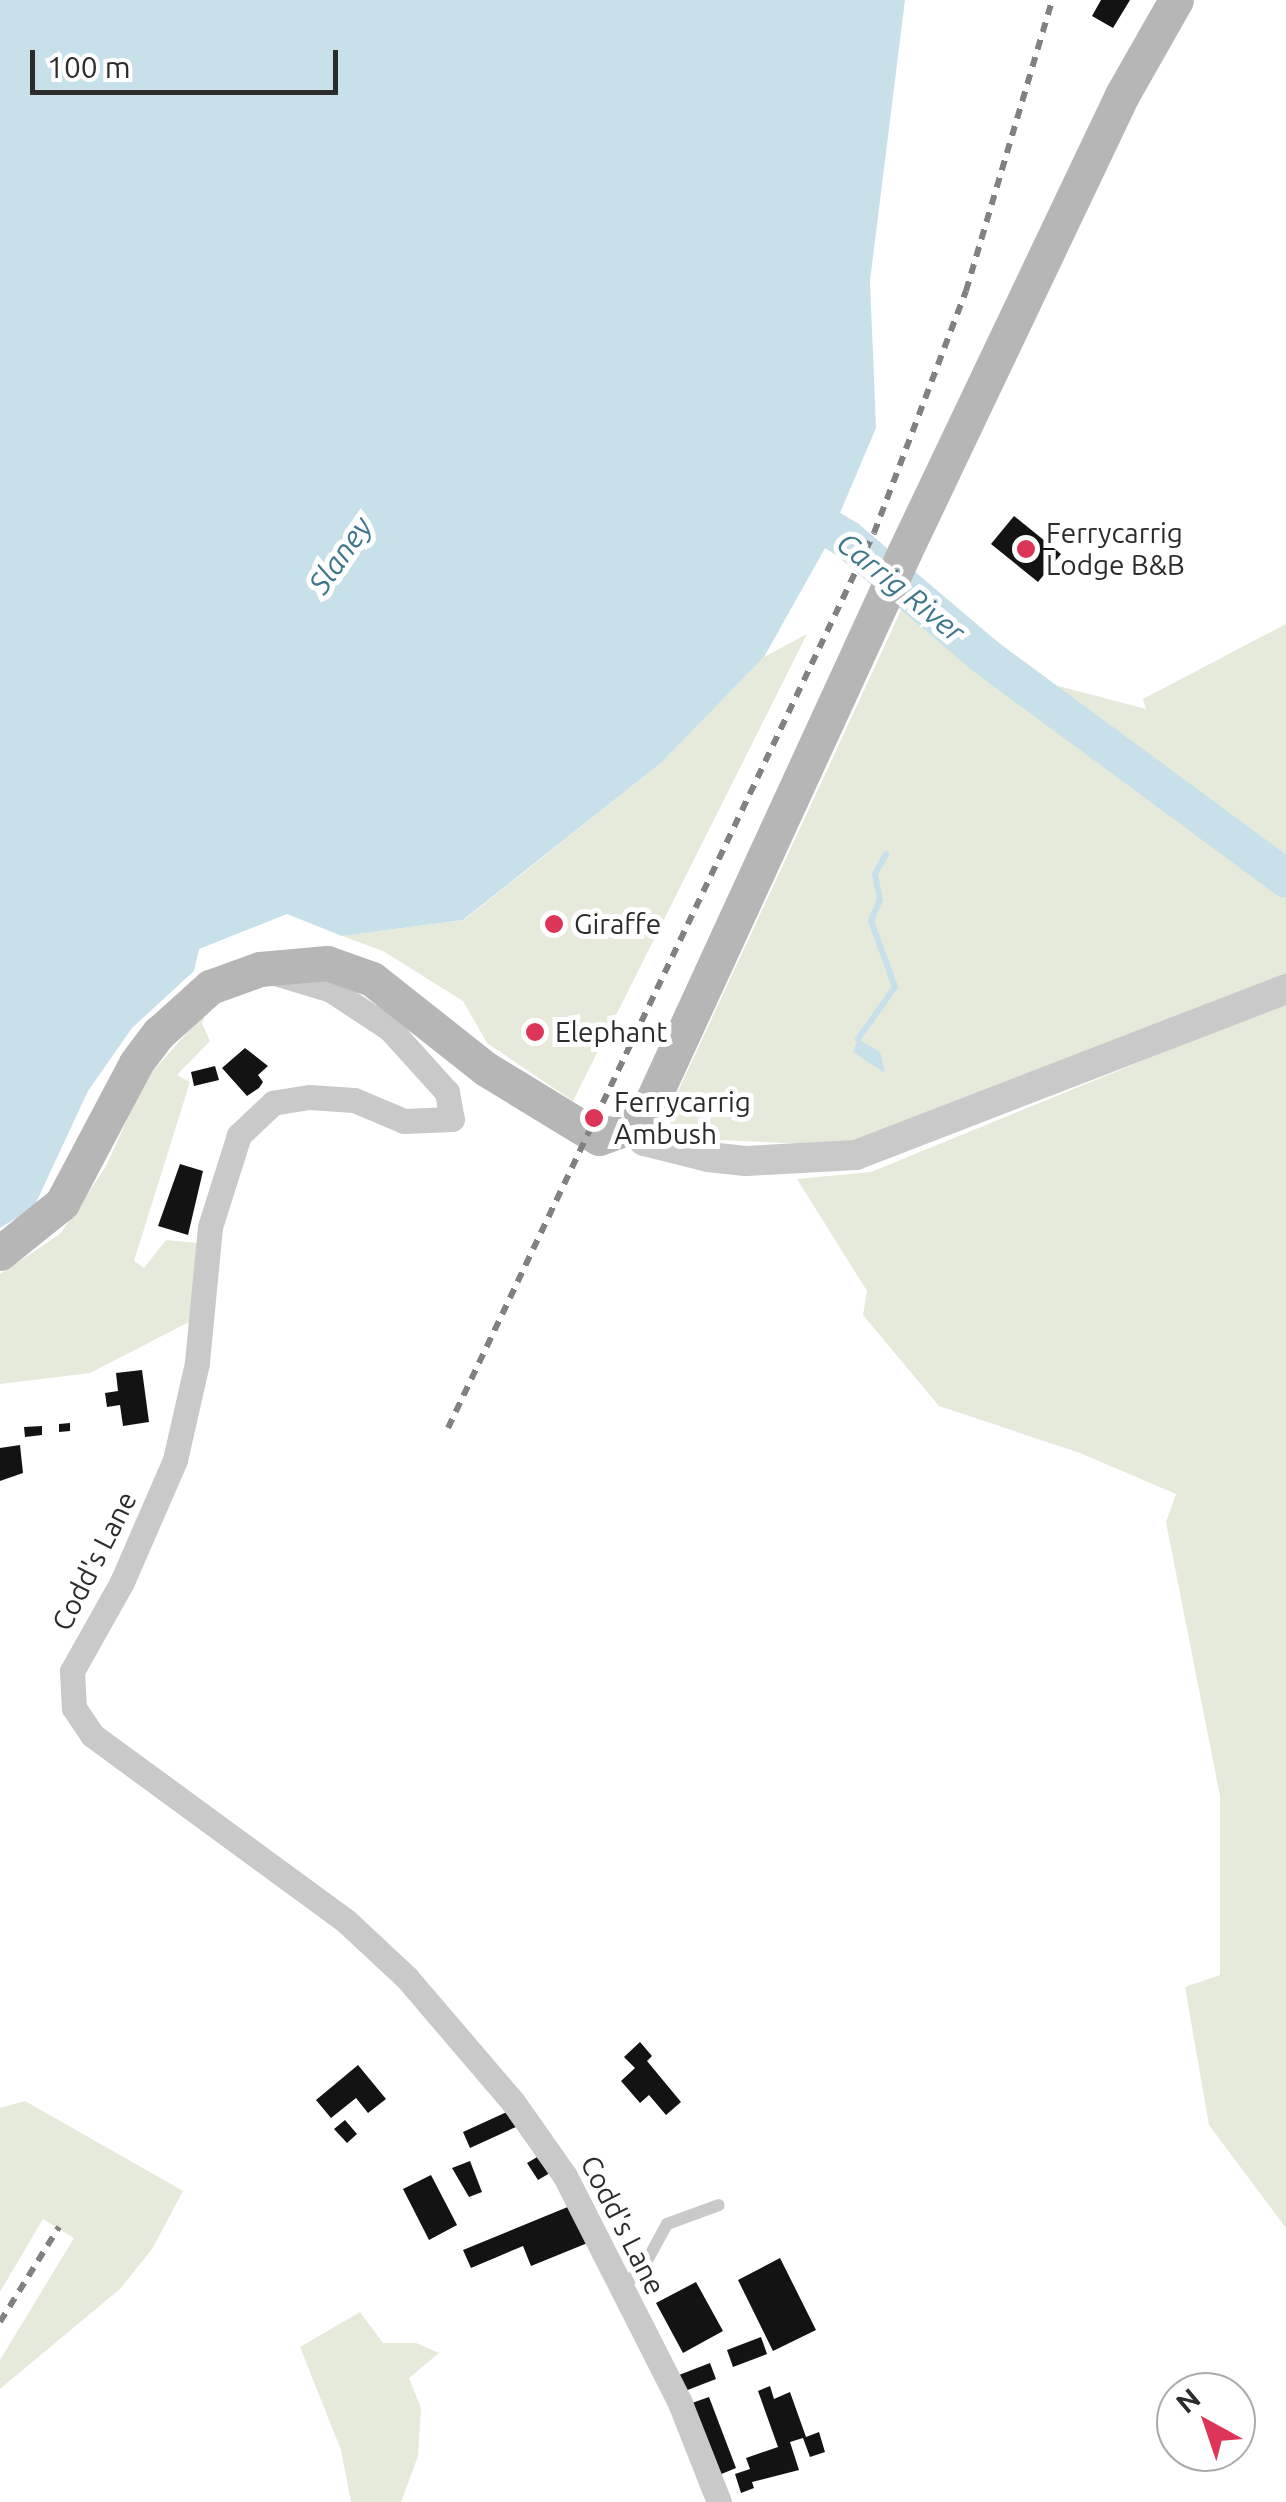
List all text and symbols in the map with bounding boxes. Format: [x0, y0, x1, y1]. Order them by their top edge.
scale bar [35, 30, 342, 92]
text: 100 m [47, 50, 131, 84]
water label: Slaney [301, 510, 379, 600]
place label: Ferrycarrig Lodge B&B [1046, 516, 1185, 582]
water label: Carrig River [830, 524, 972, 650]
marker: Ferrycarrig Lodge B&B [1015, 538, 1037, 560]
place label: Giraffe [574, 907, 661, 941]
marker: Giraffe [543, 913, 565, 935]
place label: Elephant [555, 1015, 667, 1049]
marker: Elephant [524, 1021, 546, 1043]
place label: Ferrycarrig Ambush [614, 1085, 751, 1151]
marker: Ferrycarrig Ambush [583, 1107, 605, 1129]
street label: Codd's Lane [45, 1486, 143, 1636]
street label: Codd's Lane [574, 2150, 672, 2300]
north arrow [1156, 2372, 1256, 2472]
text: N [1170, 2382, 1206, 2419]

